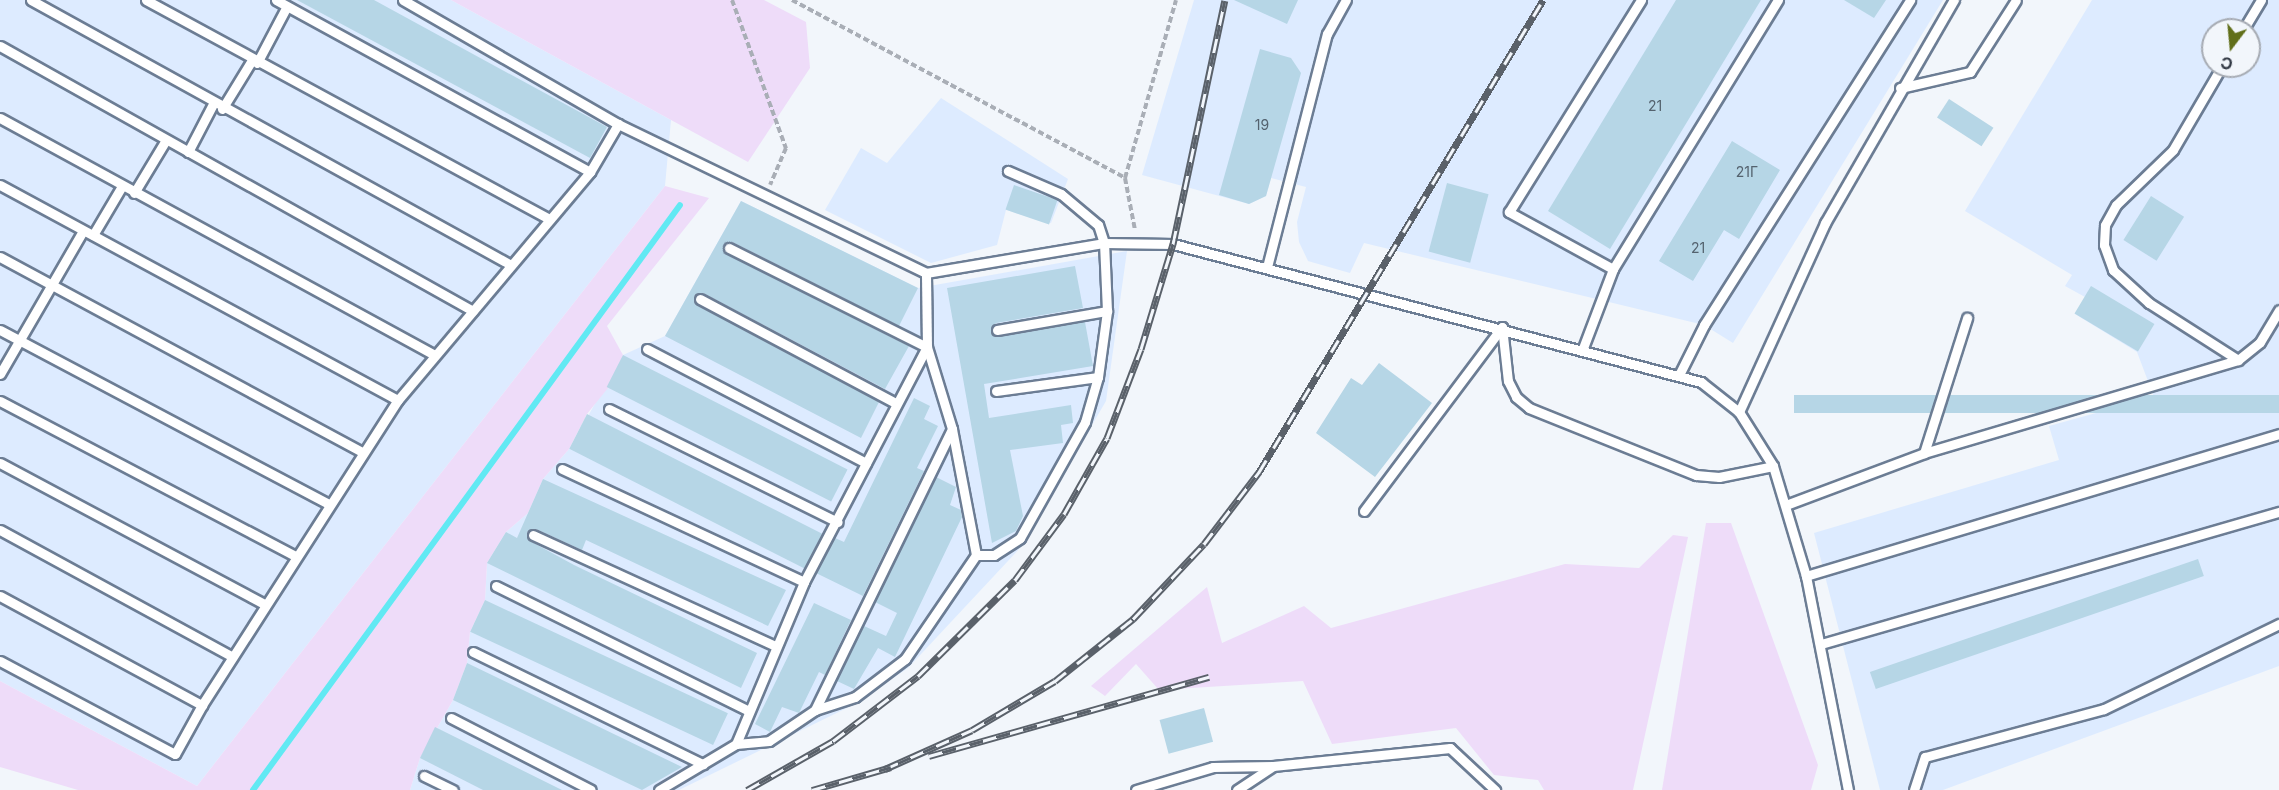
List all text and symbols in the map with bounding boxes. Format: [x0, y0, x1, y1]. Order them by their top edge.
north arrow [2201, 18, 2261, 78]
text: С [2218, 52, 2235, 75]
house number: 21 [1648, 98, 1662, 114]
house number: 19 [1255, 117, 1269, 133]
house number: 21Г [1736, 164, 1758, 180]
house number: 21 [1691, 240, 1705, 256]

